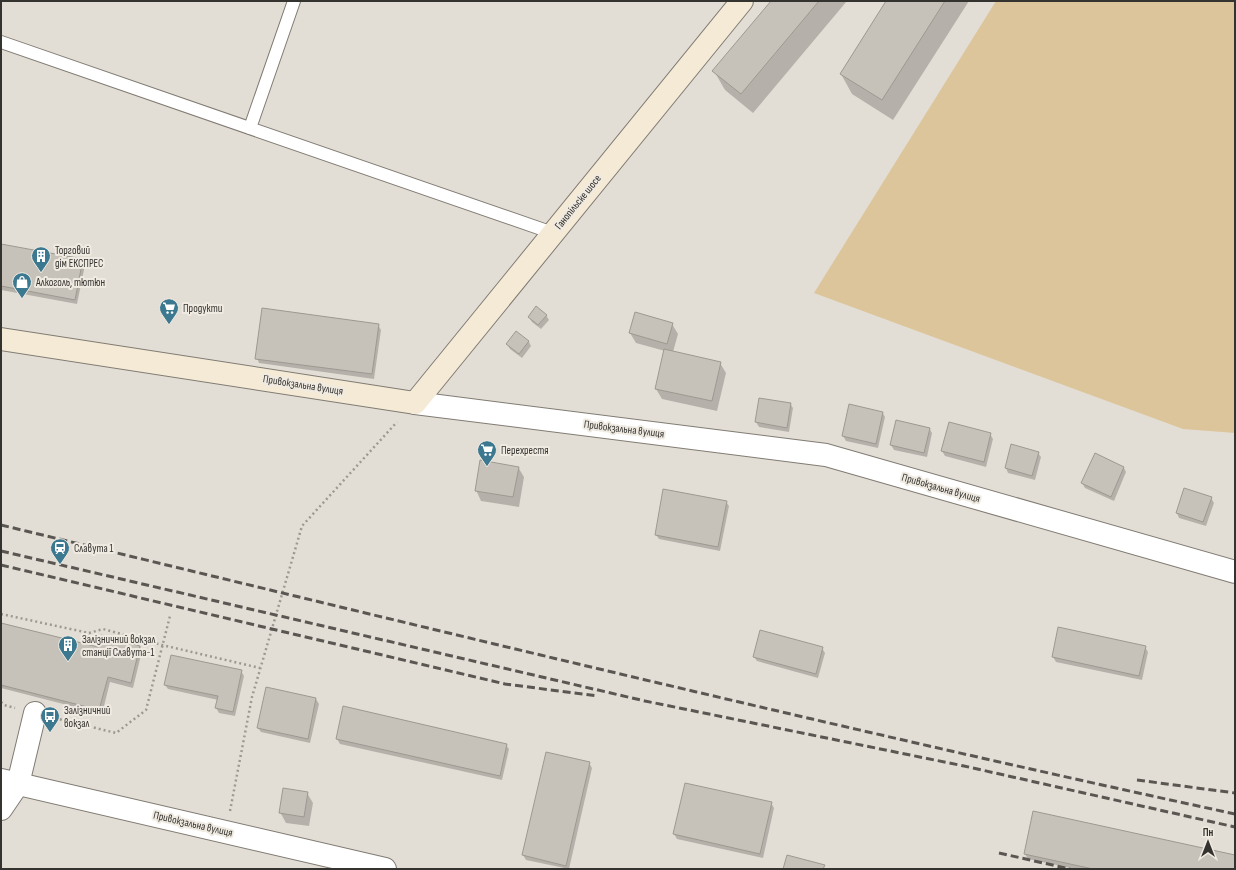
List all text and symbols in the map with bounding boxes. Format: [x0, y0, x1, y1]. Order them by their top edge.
street label: Ганопільске шосе [552, 172, 604, 232]
place label: Торговий дім ЕКСПРЕС [55, 244, 103, 270]
building icon: Торговий дім ЕКСПРЕС [30, 245, 52, 273]
shop icon: Алкоголь, тютюн [11, 271, 33, 299]
place label: Алкоголь, тютюн [35, 276, 105, 289]
supermarket icon: Продукти [158, 297, 180, 325]
place label: Продукти [183, 302, 223, 315]
street label: Привокзальна вулиця [262, 372, 344, 398]
street label: Привокзальна вулиця [583, 418, 665, 440]
supermarket icon: Перехрестя [476, 439, 498, 467]
place label: Перехрестя [501, 444, 549, 457]
street label: Привокзальна вулиця [900, 471, 982, 505]
station icon: Славута 1 [49, 537, 71, 565]
place label: Славута 1 [74, 542, 113, 555]
place label: Залізничний вокзал станції Славута-1 [82, 633, 156, 659]
building icon: Залізничний вокзал станції Славута-1 [57, 634, 79, 662]
place label: Залізничний вокзал [64, 704, 111, 730]
bus stop icon: Залізничний вокзал [39, 705, 61, 733]
street label: Привокзальна вулиця [152, 809, 234, 839]
north arrow [1188, 822, 1228, 862]
text: Пн [1203, 826, 1214, 839]

